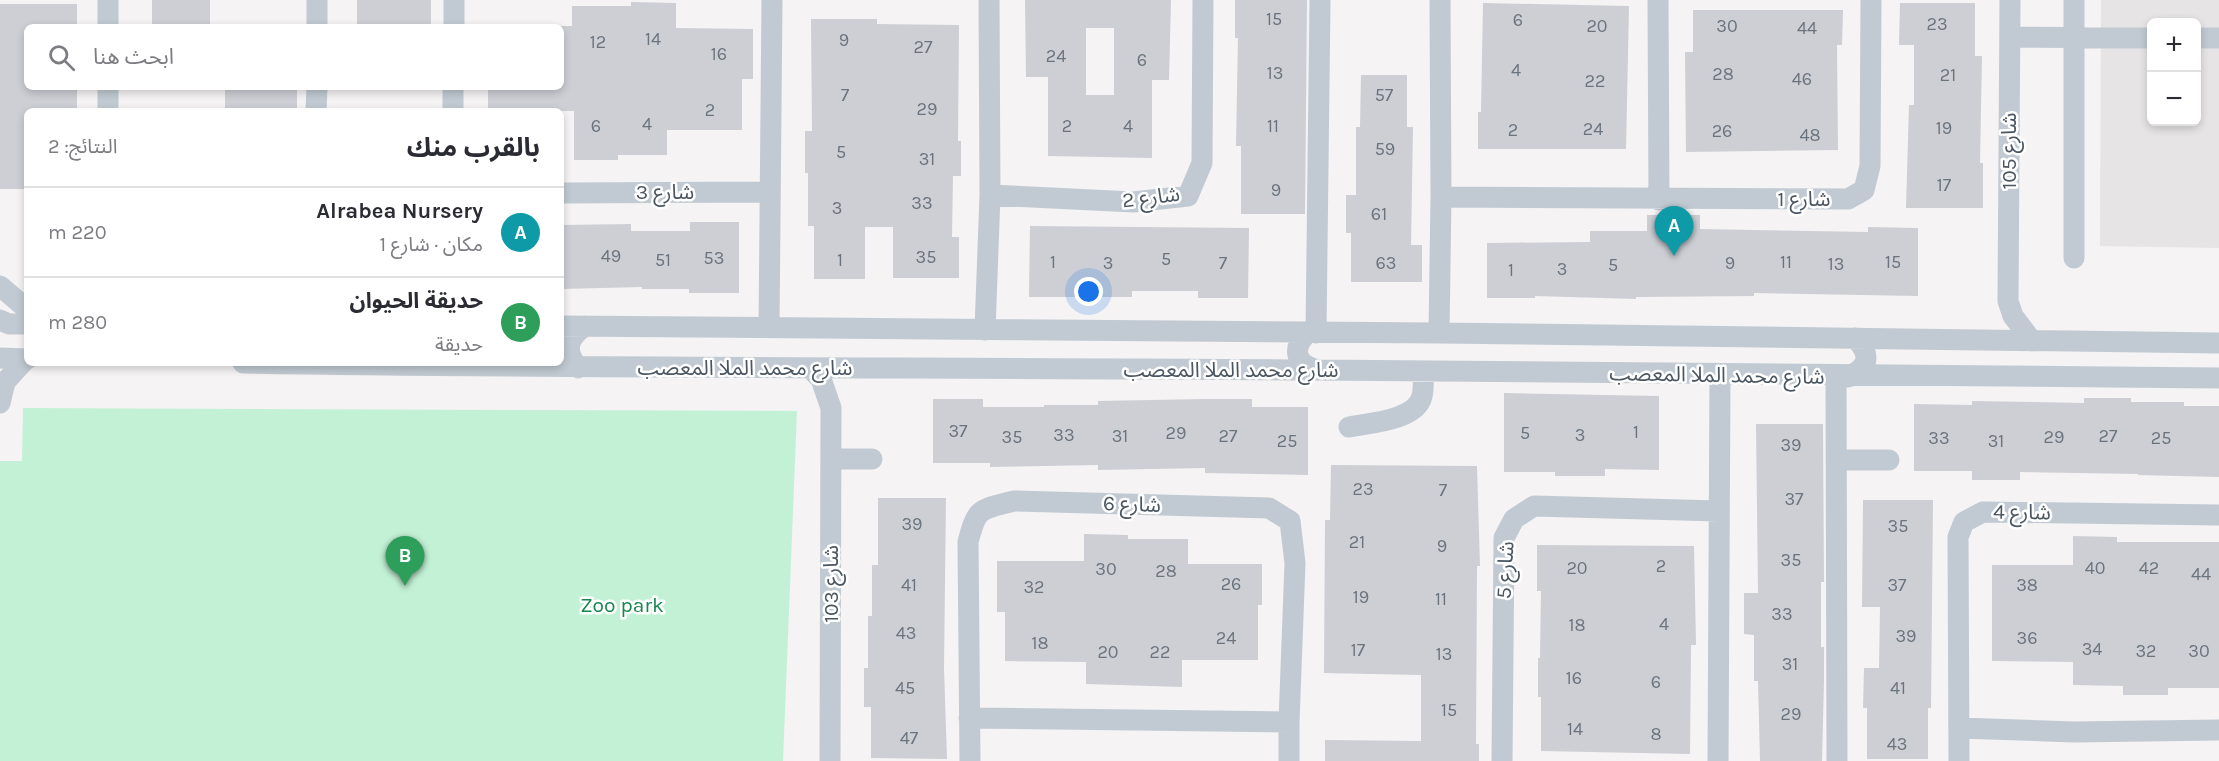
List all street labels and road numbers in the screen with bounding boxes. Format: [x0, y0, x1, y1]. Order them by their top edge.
street label: شارع 105 [1997, 112, 2024, 190]
street label: شارع 3 [636, 180, 694, 207]
street label: شارع 2 [1121, 182, 1182, 215]
street label: شارع 1 [1778, 187, 1830, 214]
street label: شارع محمد الملا المعصب [637, 356, 853, 383]
street label: شارع محمد الملا المعصب [1123, 358, 1339, 385]
street label: شارع محمد الملا المعصب [1609, 361, 1825, 392]
street label: شارع 6 [1103, 491, 1161, 520]
street label: شارع 4 [1993, 499, 2051, 528]
street label: شارع 5 [1492, 541, 1521, 600]
street label: شارع 103 [819, 545, 846, 623]

